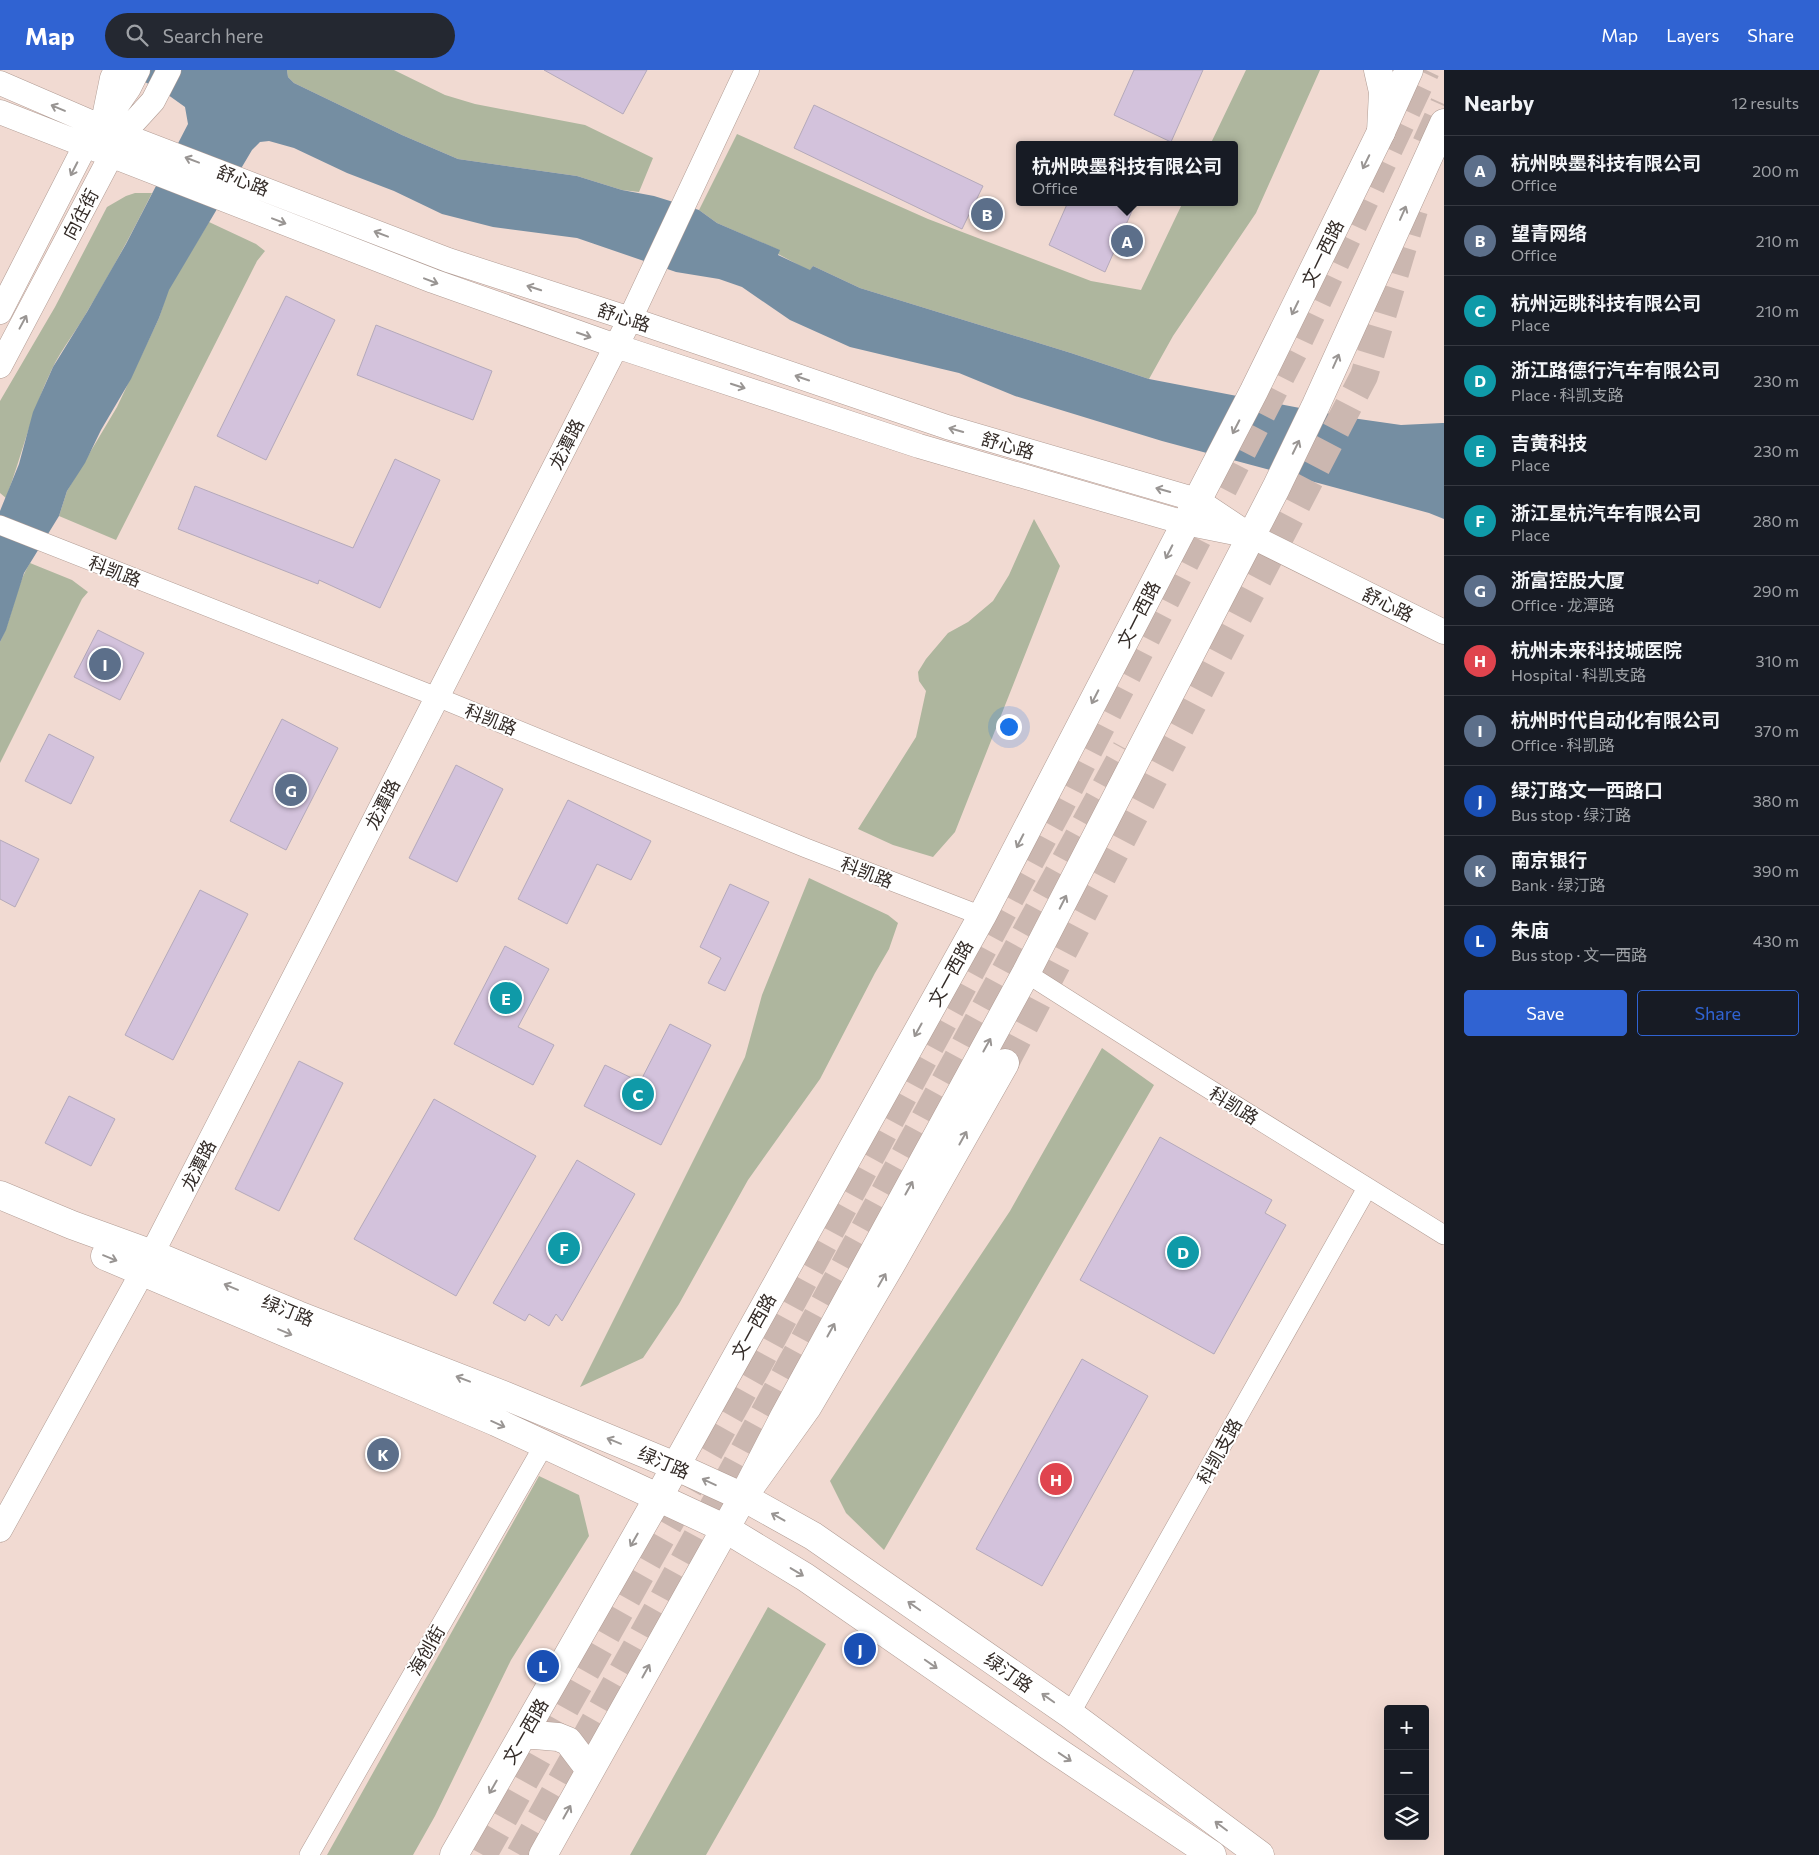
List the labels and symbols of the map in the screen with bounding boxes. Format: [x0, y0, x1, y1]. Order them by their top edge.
one-way arrow [51, 102, 66, 112]
one-way arrow [1361, 154, 1371, 169]
one-way arrow [185, 155, 200, 165]
street label: 舒心路 [214, 160, 272, 200]
one-way arrow [69, 161, 78, 176]
street label: 向往街 [58, 185, 102, 243]
pin: B [971, 195, 1003, 233]
one-way arrow [1399, 206, 1409, 221]
street label: 文一西路 [1296, 216, 1348, 290]
one-way arrow [271, 217, 286, 227]
pin: A [1111, 222, 1143, 260]
one-way arrow [373, 229, 389, 238]
one-way arrow [423, 277, 438, 286]
one-way arrow [526, 282, 542, 292]
street label: 舒心路 [595, 298, 653, 336]
one-way arrow [1290, 300, 1299, 315]
one-way arrow [18, 315, 28, 330]
one-way arrow [576, 330, 592, 340]
one-way arrow [1332, 354, 1341, 369]
one-way arrow [795, 372, 811, 382]
one-way arrow [730, 382, 745, 391]
street label: 龙潭路 [544, 415, 588, 473]
one-way arrow [1231, 419, 1240, 434]
one-way arrow [949, 424, 965, 434]
street label: 舒心路 [979, 427, 1037, 463]
one-way arrow [1291, 439, 1301, 454]
one-way arrow [1155, 484, 1171, 494]
one-way arrow [1164, 545, 1174, 560]
street label: 科凯路 [86, 551, 144, 591]
street label: 文一西路 [1112, 577, 1164, 651]
street label: 舒心路 [1359, 582, 1417, 626]
pin: I [89, 645, 121, 683]
one-way arrow [1090, 689, 1099, 704]
street label: 科凯路 [462, 699, 520, 739]
your location [996, 714, 1022, 740]
pin: G [275, 771, 307, 809]
street label: 龙潭路 [360, 775, 404, 833]
one-way arrow [1015, 834, 1025, 849]
street label: 科凯路 [838, 852, 896, 892]
one-way arrow [1058, 894, 1068, 909]
street label: 文一西路 [923, 936, 977, 1010]
pin: E [490, 979, 522, 1017]
one-way arrow [913, 1023, 923, 1038]
one-way arrow [983, 1038, 992, 1053]
pin: C [622, 1075, 654, 1113]
street label: 科凯路 [1205, 1081, 1263, 1129]
one-way arrow [958, 1132, 968, 1146]
street label: 龙潭路 [176, 1136, 220, 1194]
one-way arrow [904, 1180, 914, 1195]
pin: F [548, 1229, 580, 1267]
pin: D [1167, 1233, 1199, 1271]
one-way arrow [102, 1254, 117, 1263]
one-way arrow [878, 1273, 888, 1287]
one-way arrow [224, 1281, 239, 1291]
street label: 文一西路 [726, 1289, 780, 1363]
street label: 绿汀路 [259, 1290, 317, 1330]
one-way arrow [827, 1324, 837, 1338]
one-way arrow [277, 1328, 292, 1337]
one-way arrow [456, 1374, 471, 1384]
street label: 科凯支路 [1192, 1414, 1246, 1488]
one-way arrow [490, 1419, 505, 1429]
pin: K [367, 1435, 399, 1473]
one-way arrow [607, 1435, 622, 1445]
street label: 绿汀路 [635, 1441, 693, 1483]
pin: H [1040, 1460, 1072, 1498]
one-way arrow [702, 1476, 717, 1486]
one-way arrow [772, 1511, 786, 1521]
one-way arrow [628, 1532, 638, 1546]
one-way arrow [790, 1568, 804, 1578]
one-way arrow [907, 1601, 921, 1611]
street label: 海创街 [403, 1621, 449, 1679]
pin: J [844, 1630, 876, 1668]
pin: L [527, 1647, 559, 1685]
street label: 绿汀路 [981, 1648, 1037, 1696]
one-way arrow [924, 1659, 938, 1669]
one-way arrow [641, 1663, 651, 1678]
one-way arrow [1041, 1693, 1055, 1703]
street label: 文一西路 [497, 1694, 553, 1768]
one-way arrow [1057, 1752, 1071, 1762]
one-way arrow [487, 1780, 497, 1794]
one-way arrow [562, 1805, 572, 1820]
one-way arrow [1214, 1821, 1228, 1831]

